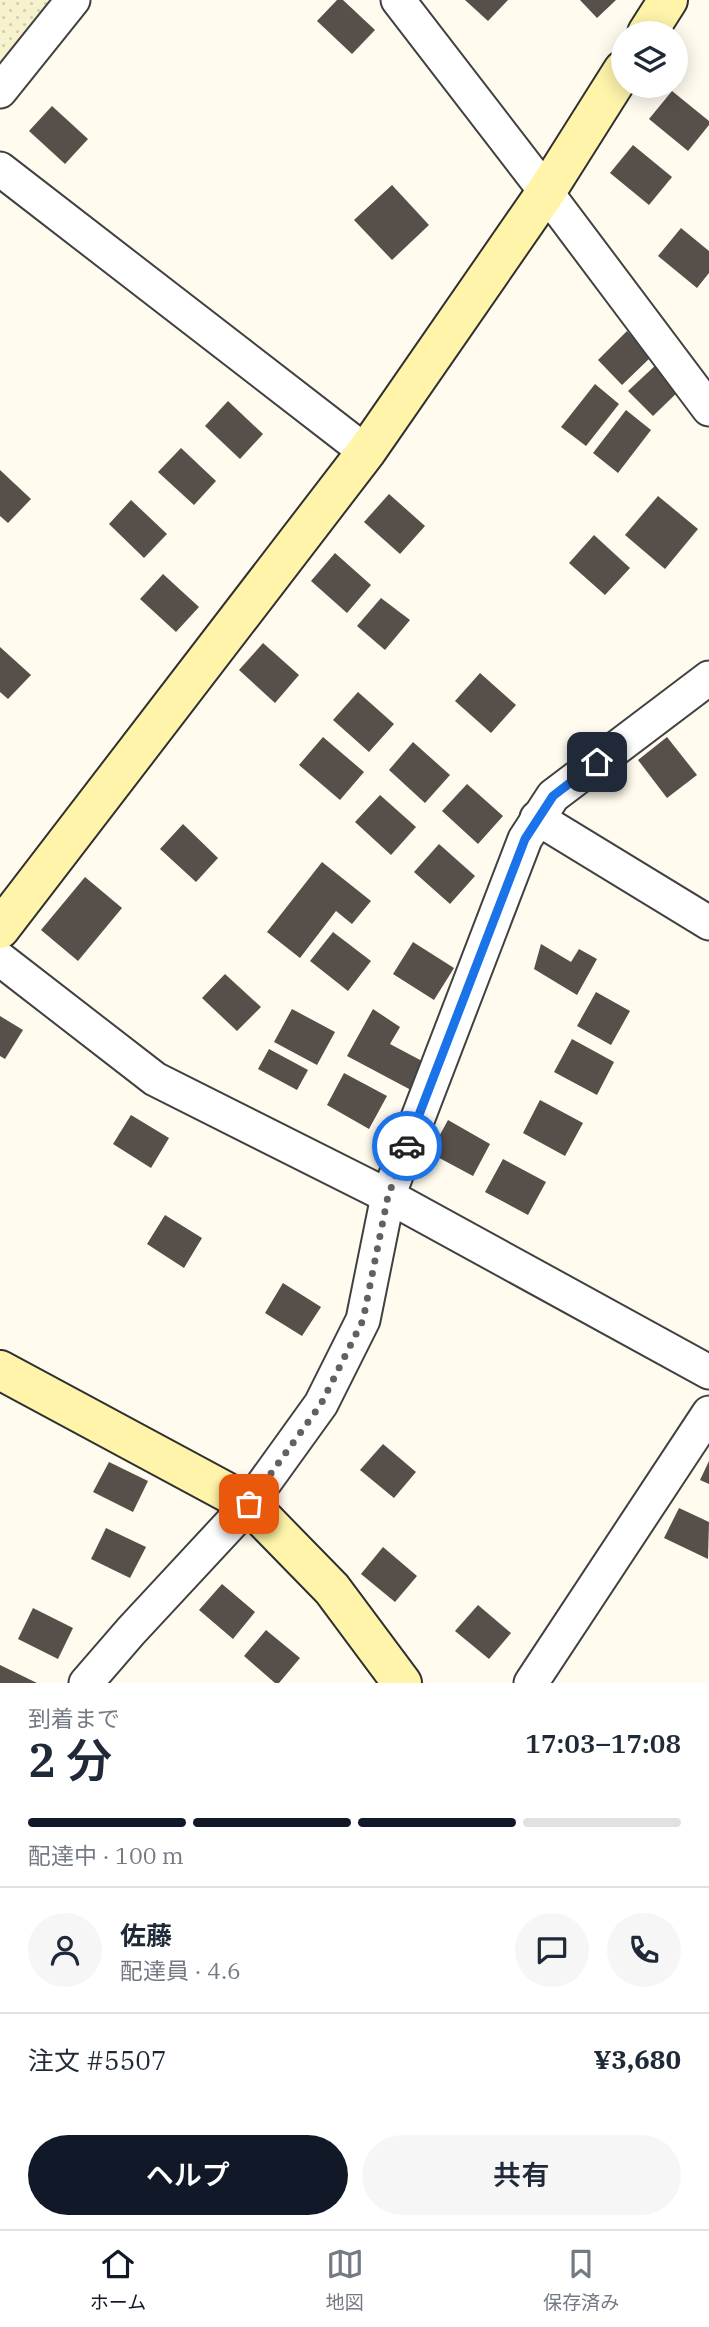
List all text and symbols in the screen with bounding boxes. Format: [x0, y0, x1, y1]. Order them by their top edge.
map controls [611, 21, 688, 98]
button: layers [611, 21, 688, 98]
pin [567, 732, 627, 792]
icon: home [578, 743, 616, 781]
courier [372, 1111, 442, 1181]
icon: car [388, 1127, 426, 1165]
pin [219, 1474, 279, 1534]
icon: bag [230, 1485, 268, 1523]
text: 到着まで [28, 1703, 120, 1733]
text: 17:03–17:08 [525, 1726, 681, 1760]
text: 2 分 [28, 1730, 112, 1790]
text: 配達中 · 100 m [28, 1840, 184, 1870]
button: person [28, 1913, 102, 1987]
button: chat [515, 1913, 589, 1987]
button: phone [607, 1913, 681, 1987]
text: 佐藤 [120, 1918, 172, 1952]
text: 配達員 · 4.6 [120, 1955, 241, 1985]
text: ¥3,680 [594, 2042, 681, 2076]
text: 注文 #5507 [28, 2043, 167, 2077]
button: ヘルプ [28, 2135, 348, 2215]
button: 共有 [362, 2135, 681, 2215]
tab: ホーム [90, 2245, 146, 2314]
tab: 地図 [326, 2245, 364, 2314]
tab: 保存済み [543, 2245, 619, 2314]

